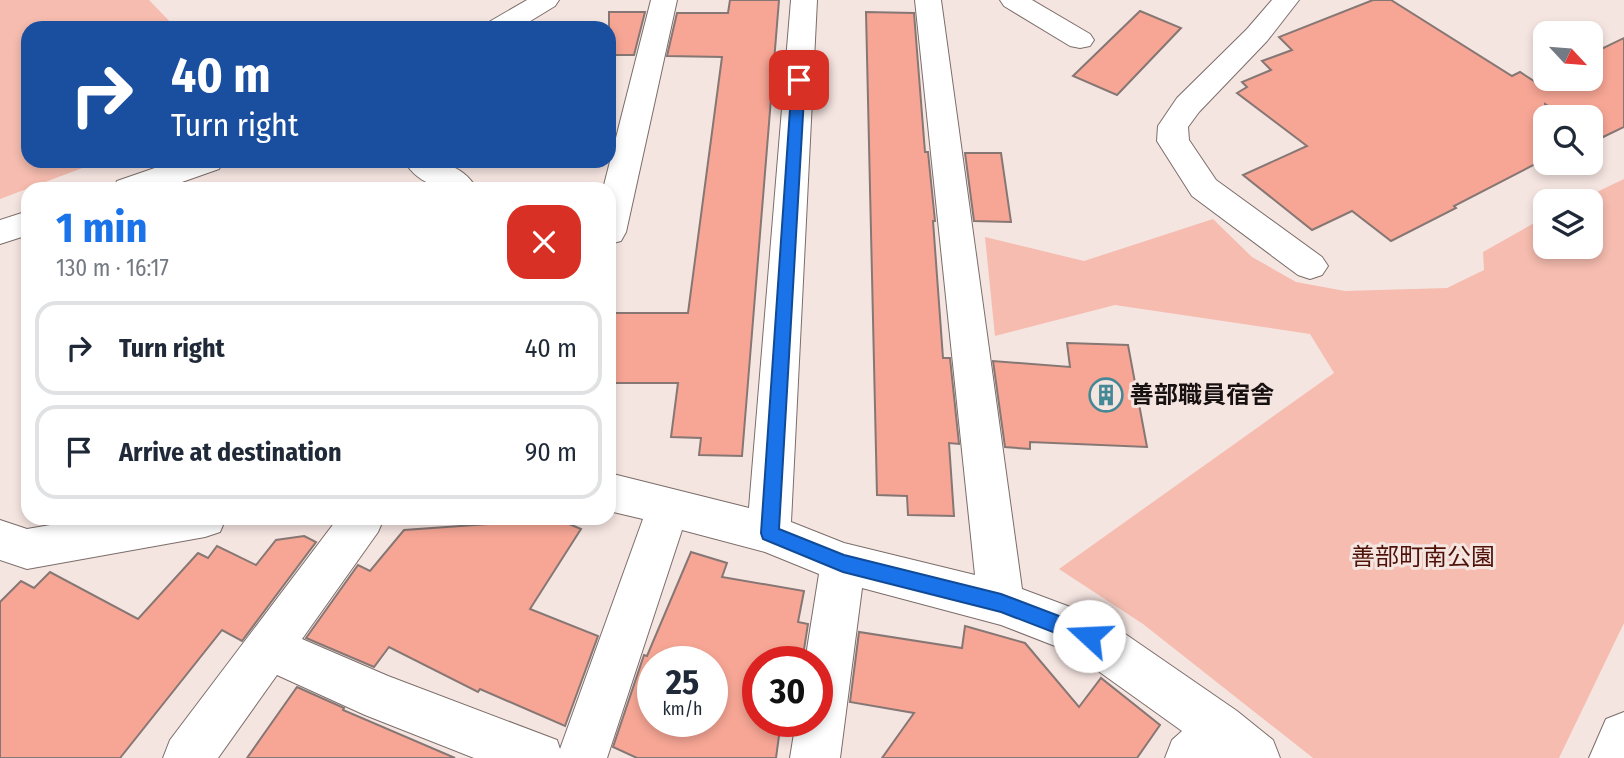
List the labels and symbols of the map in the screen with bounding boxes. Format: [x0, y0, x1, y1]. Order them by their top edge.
north arrow [1533, 21, 1603, 91]
pin [769, 50, 829, 110]
building icon: 善部職員宿舎 [1087, 376, 1125, 414]
place label: 善部職員宿舎 [1130, 381, 1274, 409]
park label: 善部町南公園 [1351, 543, 1495, 571]
position arrow [1052, 599, 1126, 673]
speed limit sign: 30 [742, 646, 833, 737]

